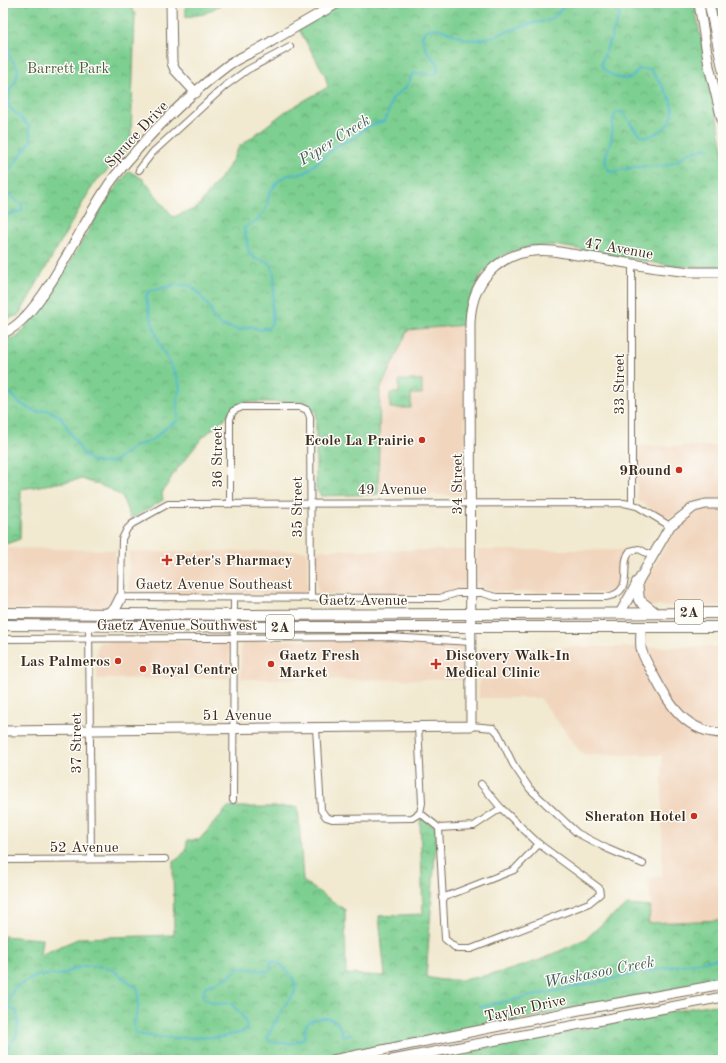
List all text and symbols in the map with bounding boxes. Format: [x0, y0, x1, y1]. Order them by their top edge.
park label: Barrett Park [27, 62, 109, 77]
street label: Spruce Drive [103, 99, 172, 171]
water label: Piper Creek [296, 112, 374, 169]
street label: 47 Avenue [583, 236, 654, 263]
street label: 33 Street [613, 353, 628, 415]
street label: 36 Street [211, 426, 226, 488]
place label: Ecole La Prairie [304, 434, 414, 449]
marker: Ecole La Prairie [417, 435, 427, 445]
street label: 34 Street [451, 453, 466, 515]
place label: 9Round [619, 464, 671, 479]
marker: 9Round [674, 465, 684, 475]
street label: 35 Street [291, 476, 306, 538]
street label: 49 Avenue [357, 483, 427, 498]
place label: Peter's Pharmacy [175, 554, 293, 569]
marker: Peter's Pharmacy [162, 555, 172, 565]
street label: Gaetz Avenue Southeast [135, 578, 293, 593]
street label: Gaetz Avenue [319, 594, 407, 609]
road number: 2A [675, 600, 703, 624]
road number: 2A [266, 615, 294, 639]
street label: Gaetz Avenue Southwest [97, 619, 257, 634]
place label: Gaetz Fresh Market [279, 649, 360, 681]
place label: Discovery Walk-In Medical Clinic [445, 649, 570, 681]
place label: Las Palmeros [20, 655, 110, 670]
marker: Las Palmeros [113, 656, 123, 666]
marker: Discovery Walk-In Medical Clinic [430, 658, 442, 670]
marker: Gaetz Fresh Market [266, 659, 276, 669]
place label: Royal Centre [151, 663, 238, 678]
marker: Royal Centre [138, 664, 148, 674]
street label: 51 Avenue [202, 709, 272, 724]
street label: 37 Street [70, 712, 85, 774]
place label: Sheraton Hotel [584, 810, 686, 825]
marker: Sheraton Hotel [689, 811, 699, 821]
street label: 52 Avenue [49, 841, 119, 856]
water label: Waskasoo Creek [543, 954, 656, 992]
street label: Taylor Drive [483, 993, 568, 1025]

